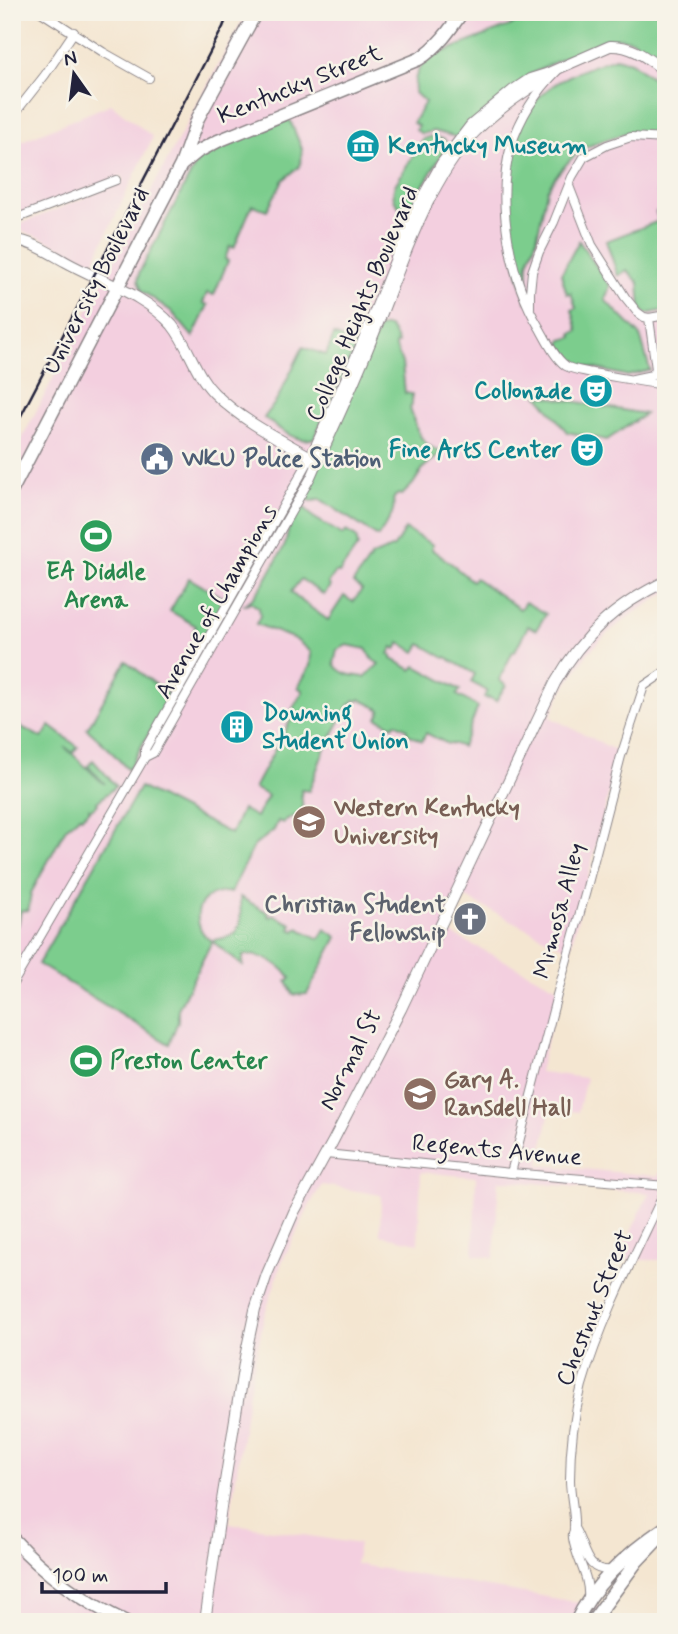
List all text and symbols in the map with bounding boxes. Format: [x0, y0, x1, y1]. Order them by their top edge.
north arrow [38, 38, 108, 108]
street label: Kentucky Street [213, 38, 387, 132]
text: N [61, 45, 79, 73]
museum icon: Kentucky Museum [344, 127, 382, 165]
place label: Kentucky Museum [388, 131, 587, 162]
street label: University Boulevard [36, 182, 158, 380]
street label: College Heights Boulevard [299, 182, 427, 426]
theatre icon: Collonade [577, 372, 615, 410]
place label: Collonade [474, 376, 572, 407]
theatre icon: Fine Arts Center [568, 431, 606, 469]
place label: Fine Arts Center [389, 435, 562, 466]
public building icon: WKU Police Station [138, 440, 176, 478]
place label: WKU Police Station [181, 444, 381, 475]
street label: Avenue of Champions [149, 499, 285, 705]
sports icon: EA Diddle Arena [77, 517, 115, 555]
place label: EA Diddle Arena [46, 557, 146, 616]
place label: Downing Student Union [262, 698, 409, 757]
building icon: Downing Student Union [218, 708, 256, 746]
place label: Western Kentucky University [333, 793, 520, 852]
school or university icon: Western Kentucky University [290, 803, 328, 841]
street label: Mimosa Alley [527, 840, 593, 982]
place label: Christian Student Fellowship [264, 890, 447, 949]
church icon: Christian Student Fellowship [451, 900, 489, 938]
street label: Normal St [312, 1004, 390, 1116]
sports icon: Preston Center [67, 1042, 105, 1080]
place label: Preston Center [110, 1046, 269, 1077]
place label: Gary A. Ransdell Hall [444, 1065, 571, 1124]
school or university icon: Gary A. Ransdell Hall [401, 1075, 439, 1113]
street label: Regents Avenue [411, 1128, 583, 1177]
street label: Chestnut Street [549, 1225, 641, 1391]
scale bar [42, 1550, 166, 1594]
text: 100 m [52, 1562, 108, 1590]

